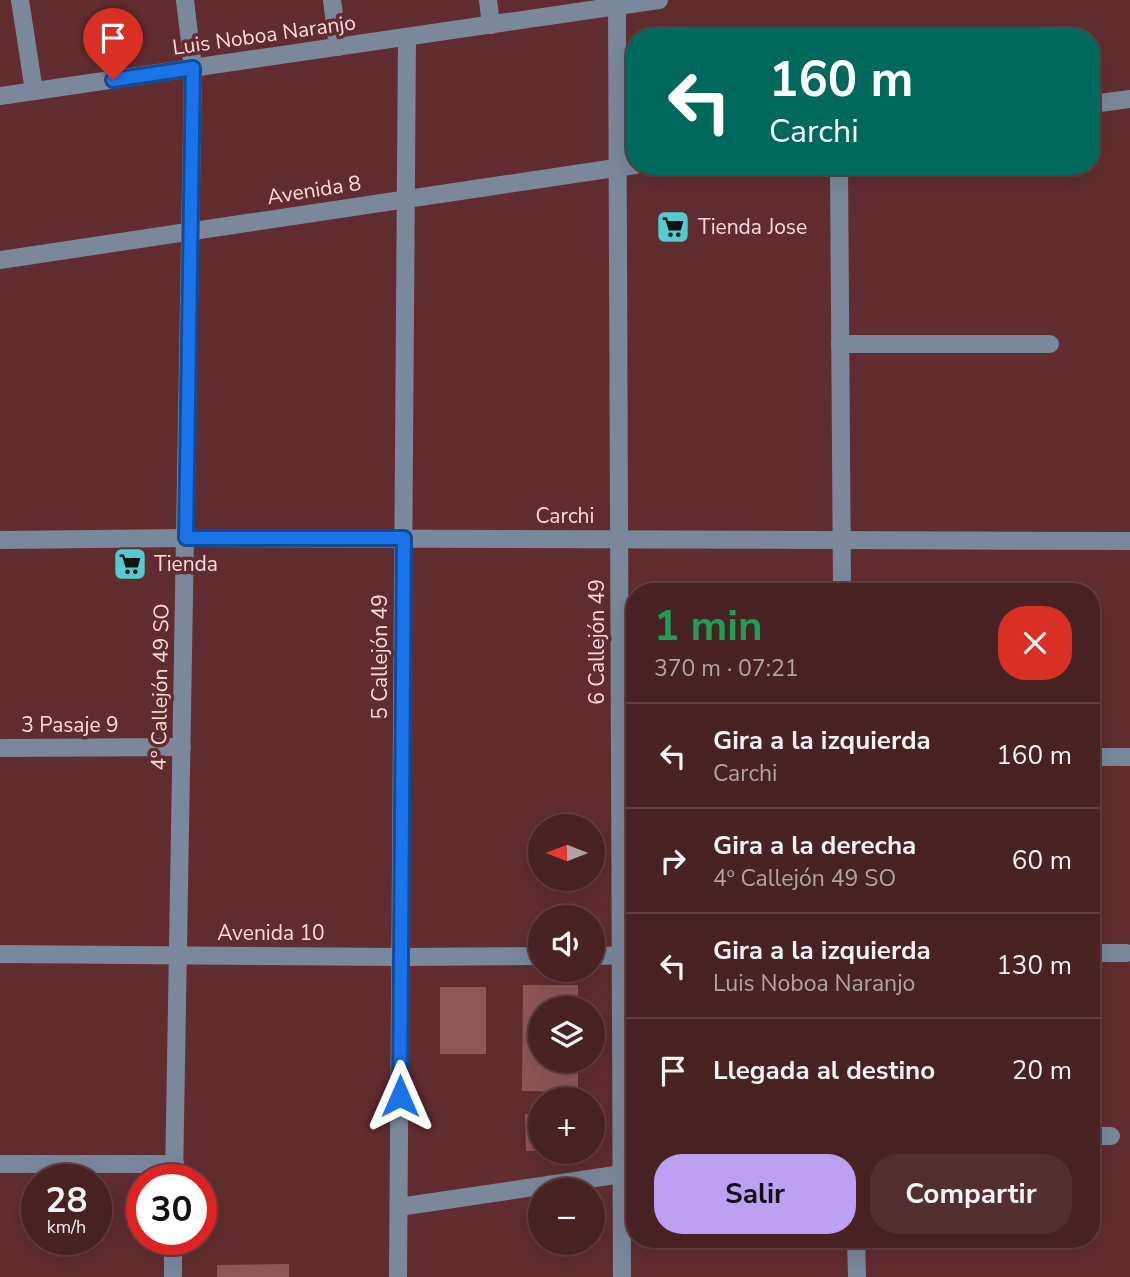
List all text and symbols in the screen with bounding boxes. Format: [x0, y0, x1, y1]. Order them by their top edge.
pin [83, 8, 143, 80]
street label: Luis Noboa Naranjo [171, 8, 357, 62]
icon: arrive [94, 19, 132, 57]
text: 160 m [769, 46, 913, 113]
icon: left [654, 56, 745, 147]
text: Carchi [769, 110, 859, 153]
street label: Avenida 8 [265, 169, 363, 211]
supermarket icon: Tienda Jose [654, 208, 692, 246]
place label: Tienda Jose [698, 213, 807, 241]
street label: Carchi [536, 502, 594, 530]
supermarket icon: Tienda [111, 545, 149, 583]
place label: Tienda [154, 550, 218, 578]
street label: 6 Callejón 49 [583, 579, 611, 705]
street label: 5 Callejón 49 [366, 594, 394, 720]
text: 1 min [654, 598, 763, 655]
street label: 4º Callejón 49 SO [145, 603, 175, 771]
button: close [998, 606, 1072, 680]
text: 370 m · 07:21 [654, 653, 799, 684]
street label: 3 Pasaje 9 [21, 711, 119, 739]
text: Gira a la izquierda [713, 723, 931, 758]
icon: left [654, 737, 692, 775]
text: 160 m [996, 738, 1072, 773]
text: Carchi [713, 758, 777, 789]
north arrow [528, 814, 606, 891]
map controls [528, 814, 605, 1255]
text: Gira a la derecha [713, 828, 916, 863]
icon: right [654, 842, 692, 880]
text: 60 m [1012, 843, 1072, 878]
text: 4º Callejón 49 SO [713, 863, 896, 894]
button: sound [528, 905, 605, 982]
street label: Avenida 10 [217, 919, 325, 947]
text: Gira a la izquierda [713, 933, 931, 968]
icon: left [654, 947, 692, 985]
text: 130 m [996, 948, 1072, 983]
text: Luis Noboa Naranjo [713, 968, 915, 999]
button: layers [528, 996, 605, 1073]
icon: arrive [654, 1052, 692, 1090]
text: Llegada al destino [713, 1053, 935, 1088]
text: 20 m [1012, 1053, 1072, 1088]
position arrow [363, 1059, 437, 1133]
button: + [528, 1087, 605, 1164]
button: Salir [654, 1154, 856, 1234]
button: Compartir [870, 1154, 1072, 1234]
speed limit sign: 30 [126, 1164, 217, 1255]
text: 28 [45, 1177, 88, 1224]
button: − [528, 1178, 605, 1255]
text: km/h [47, 1215, 86, 1239]

